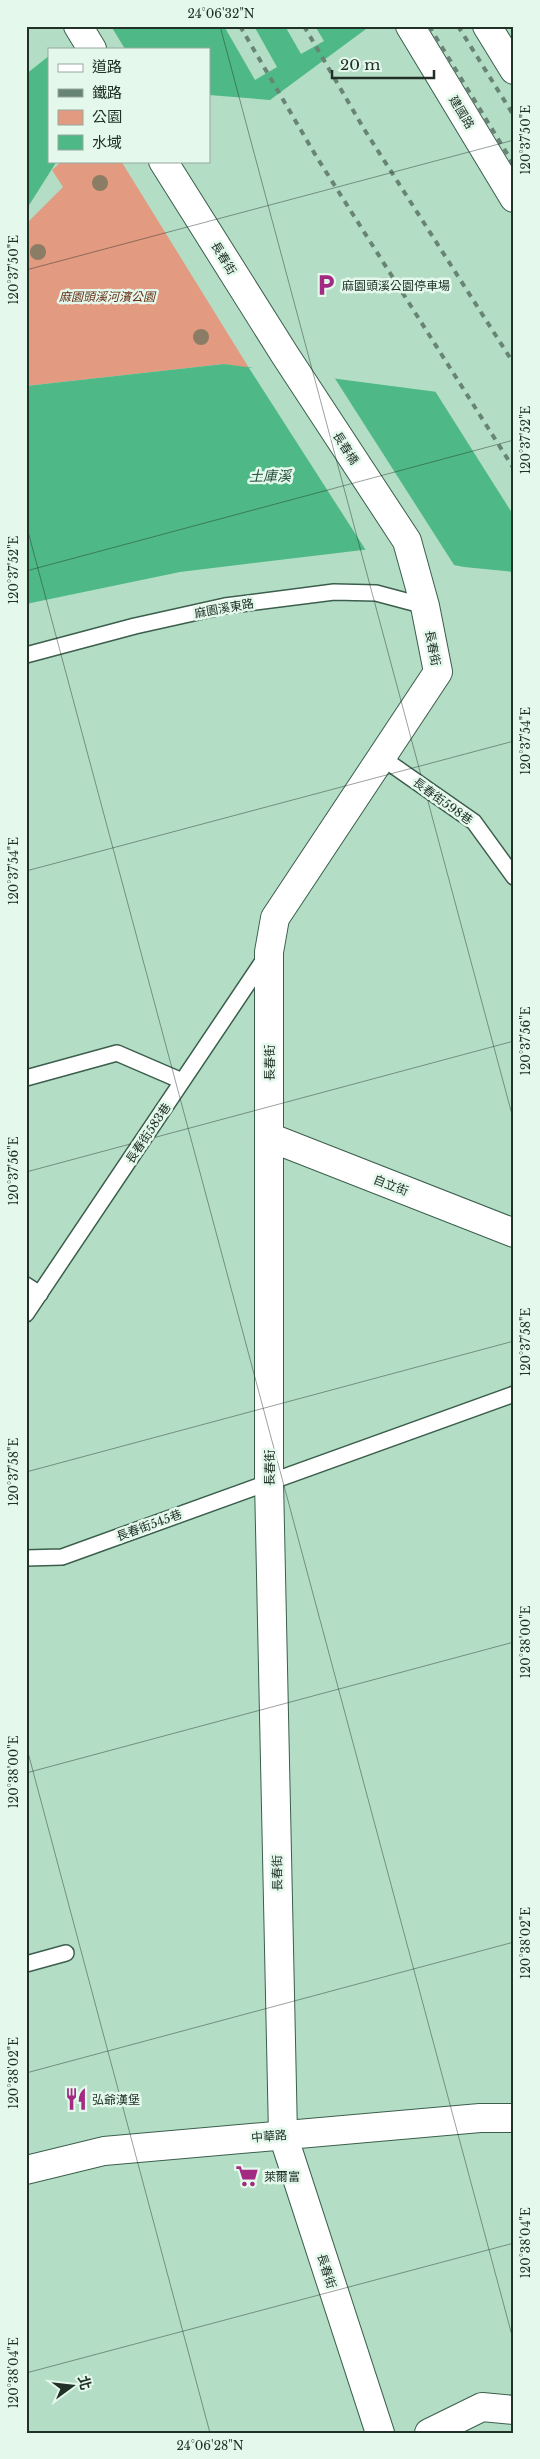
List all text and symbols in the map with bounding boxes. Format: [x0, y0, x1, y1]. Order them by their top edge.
text: 24°06'32"N [187, 6, 255, 21]
legend [48, 48, 210, 162]
scale bar [332, 48, 435, 80]
text: 20 m [340, 55, 380, 74]
text: 道路 [92, 57, 122, 76]
text: 鐵路 [92, 83, 122, 102]
street label: 建國路 [446, 93, 478, 131]
text: 120°37'50"E [518, 105, 533, 175]
text: 公園 [92, 107, 122, 126]
text: 水域 [92, 133, 122, 152]
text: 120°37'50"E [6, 235, 21, 305]
street label: 長春街 [208, 239, 240, 277]
parking icon: 麻園頭溪公園停車場 [313, 272, 339, 298]
place label: 麻園頭溪公園停車場 [342, 278, 450, 293]
park label: 麻園頭溪河濱公園 [59, 289, 157, 304]
text: 120°37'52"E [518, 405, 533, 474]
street label: 長春橋 [330, 429, 362, 467]
water label: 土庫溪 [249, 467, 293, 485]
text: 120°37'52"E [6, 535, 21, 604]
street label: 麻園溪東路 [193, 595, 255, 621]
street label: 長春街 [422, 629, 444, 667]
text: 120°37'54"E [518, 707, 533, 775]
street label: 長春街598巷 [410, 774, 476, 828]
text: 120°37'54"E [6, 837, 21, 905]
text: 120°37'56"E [518, 1006, 533, 1075]
street label: 長春街 [262, 1045, 277, 1081]
street label: 長春街583巷 [122, 1100, 174, 1166]
text: 120°37'56"E [6, 1136, 21, 1205]
street label: 自立街 [372, 1172, 410, 1198]
text: 120°37'58"E [518, 1308, 533, 1376]
text: 120°37'58"E [6, 1438, 21, 1506]
street label: 長春街 [262, 1450, 277, 1486]
street label: 長春街545巷 [114, 1506, 184, 1544]
text: 120°38'00"E [518, 1605, 533, 1678]
text: 120°38'00"E [6, 1735, 21, 1808]
street label: 長春街 [269, 1855, 285, 1891]
text: 120°38'02"E [518, 1907, 533, 1979]
text: 120°38'02"E [6, 2037, 21, 2109]
restaurant icon: 弘爺漢堡 [63, 2086, 89, 2112]
place label: 弘爺漢堡 [92, 2092, 140, 2107]
street label: 中華路 [250, 2127, 288, 2145]
supermarket icon: 萊爾富 [234, 2163, 260, 2189]
place label: 萊爾富 [264, 2169, 300, 2184]
text: 120°38'04"E [518, 2207, 533, 2279]
street label: 長春街 [314, 2252, 340, 2290]
text: 120°38'04"E [6, 2337, 21, 2409]
north arrow [48, 2362, 98, 2412]
text: 北 [74, 2374, 95, 2392]
text: 24°06'28"N [176, 2438, 244, 2453]

